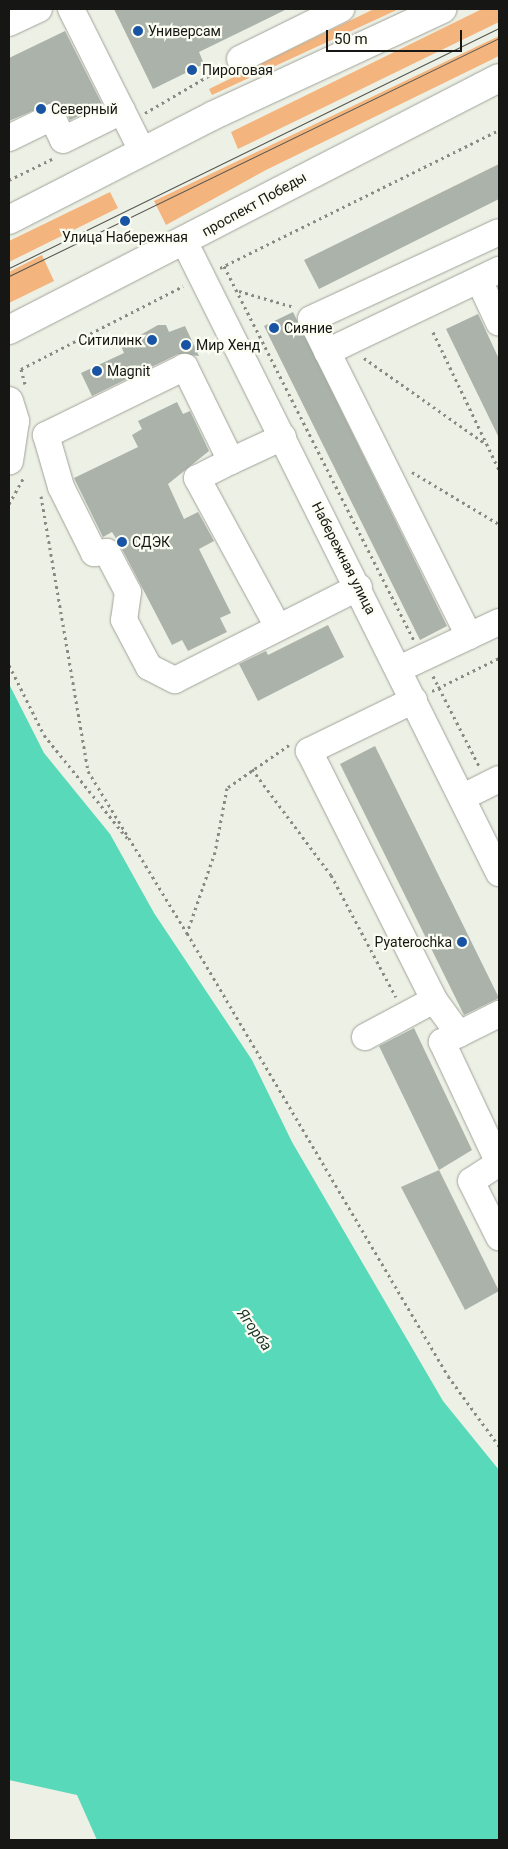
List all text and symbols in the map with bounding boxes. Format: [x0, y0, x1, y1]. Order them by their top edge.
scale bar [328, 20, 464, 52]
place label: Универсам [148, 23, 221, 39]
marker: Универсам [132, 25, 144, 37]
text: 50 m [334, 30, 368, 48]
place label: Пироговая [202, 62, 273, 78]
marker: Пироговая [186, 64, 198, 76]
place label: Северный [51, 101, 118, 117]
marker: Северный [35, 103, 47, 115]
street label: проспект Победы [199, 168, 309, 240]
marker: Улица Набережная [119, 215, 131, 227]
place label: Улица Набережная [62, 229, 188, 245]
place label: Сияние [284, 320, 332, 336]
marker: Сияние [268, 322, 280, 334]
place label: Ситилинк [78, 332, 142, 348]
marker: Ситилинк [146, 334, 158, 346]
place label: Мир Хенд [196, 337, 260, 353]
marker: Мир Хенд [180, 339, 192, 351]
place label: Magnit [107, 363, 150, 379]
marker: Magnit [91, 365, 103, 377]
street label: Набережная улица [308, 499, 380, 617]
place label: СДЭК [132, 534, 170, 550]
marker: СДЭК [116, 536, 128, 548]
place label: Pyaterochka [375, 934, 452, 950]
marker: Pyaterochka [456, 936, 468, 948]
water label: Ягорба [233, 1305, 275, 1355]

